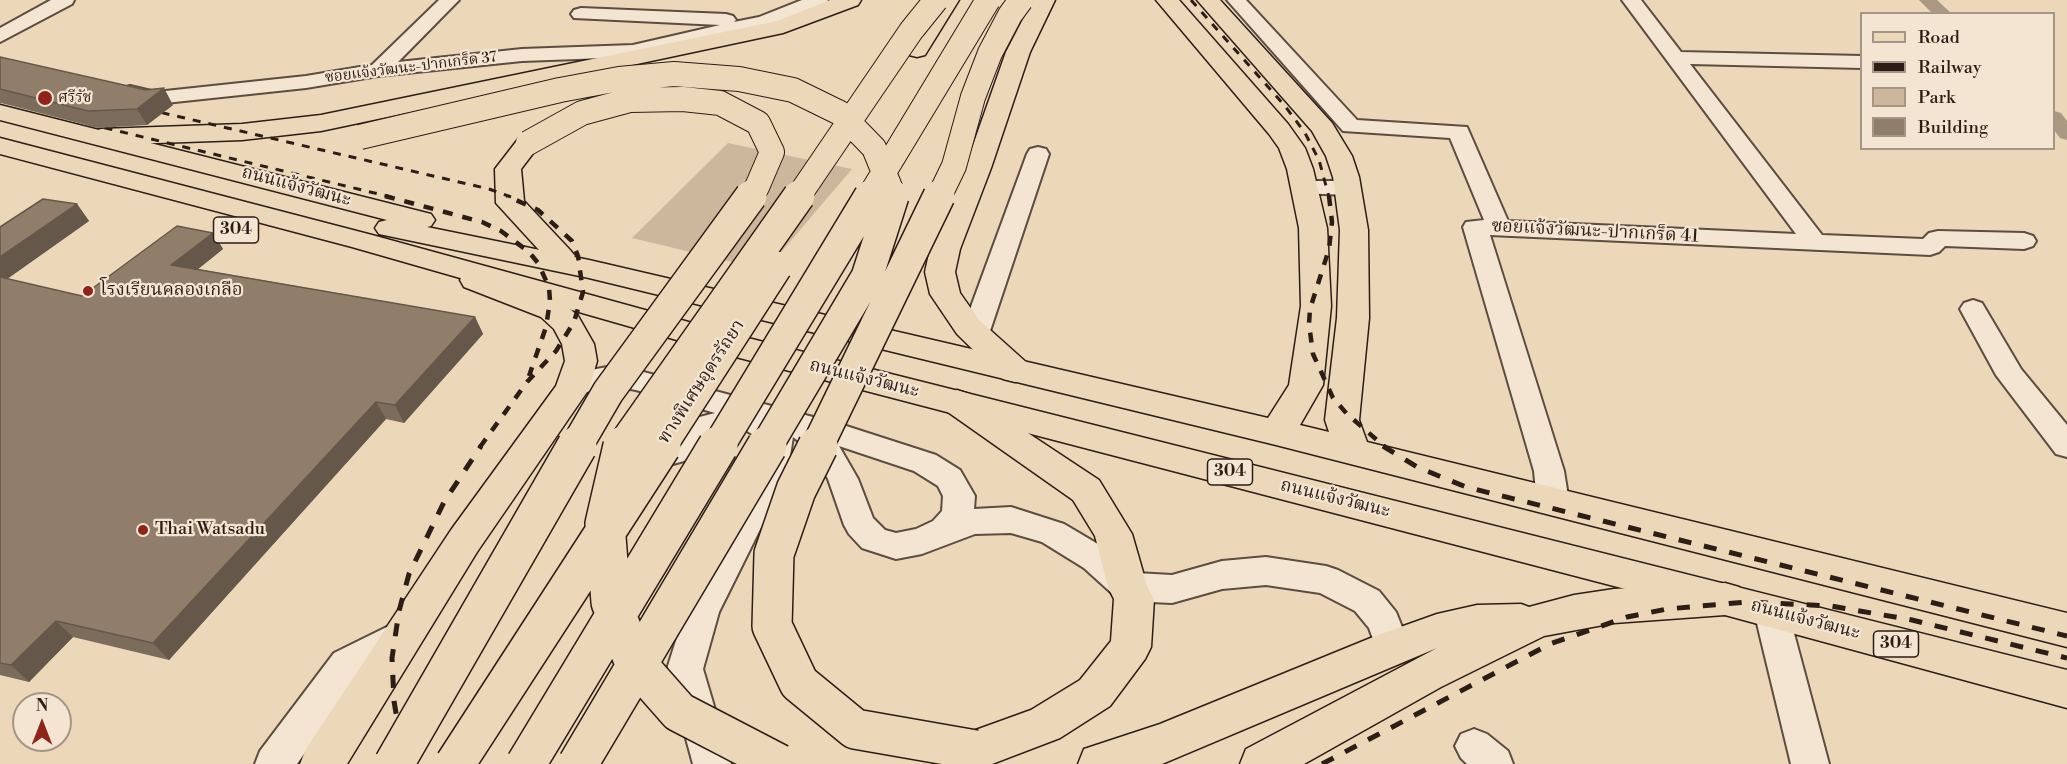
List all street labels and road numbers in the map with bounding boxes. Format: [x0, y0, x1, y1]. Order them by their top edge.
street label: ซอยแจ้งวัฒนะ-ปากเกร็ด 37 [324, 49, 498, 87]
street label: ถนนแจ้งวัฒนะ [239, 162, 353, 212]
street label: ซอยแจ้งวัฒนะ-ปากเกร็ด 41 [1491, 216, 1699, 248]
road number: 304 [214, 217, 258, 243]
street label: ทางพิเศษอุดรรัถยา [654, 316, 750, 448]
street label: ถนนแจ้งวัฒนะ [807, 355, 921, 403]
road number: 304 [1208, 459, 1252, 485]
street label: ถนนแจ้งวัฒนะ [1278, 475, 1392, 523]
street label: ถนนแจ้งวัฒนะ [1748, 595, 1862, 645]
road number: 304 [1874, 631, 1918, 657]

